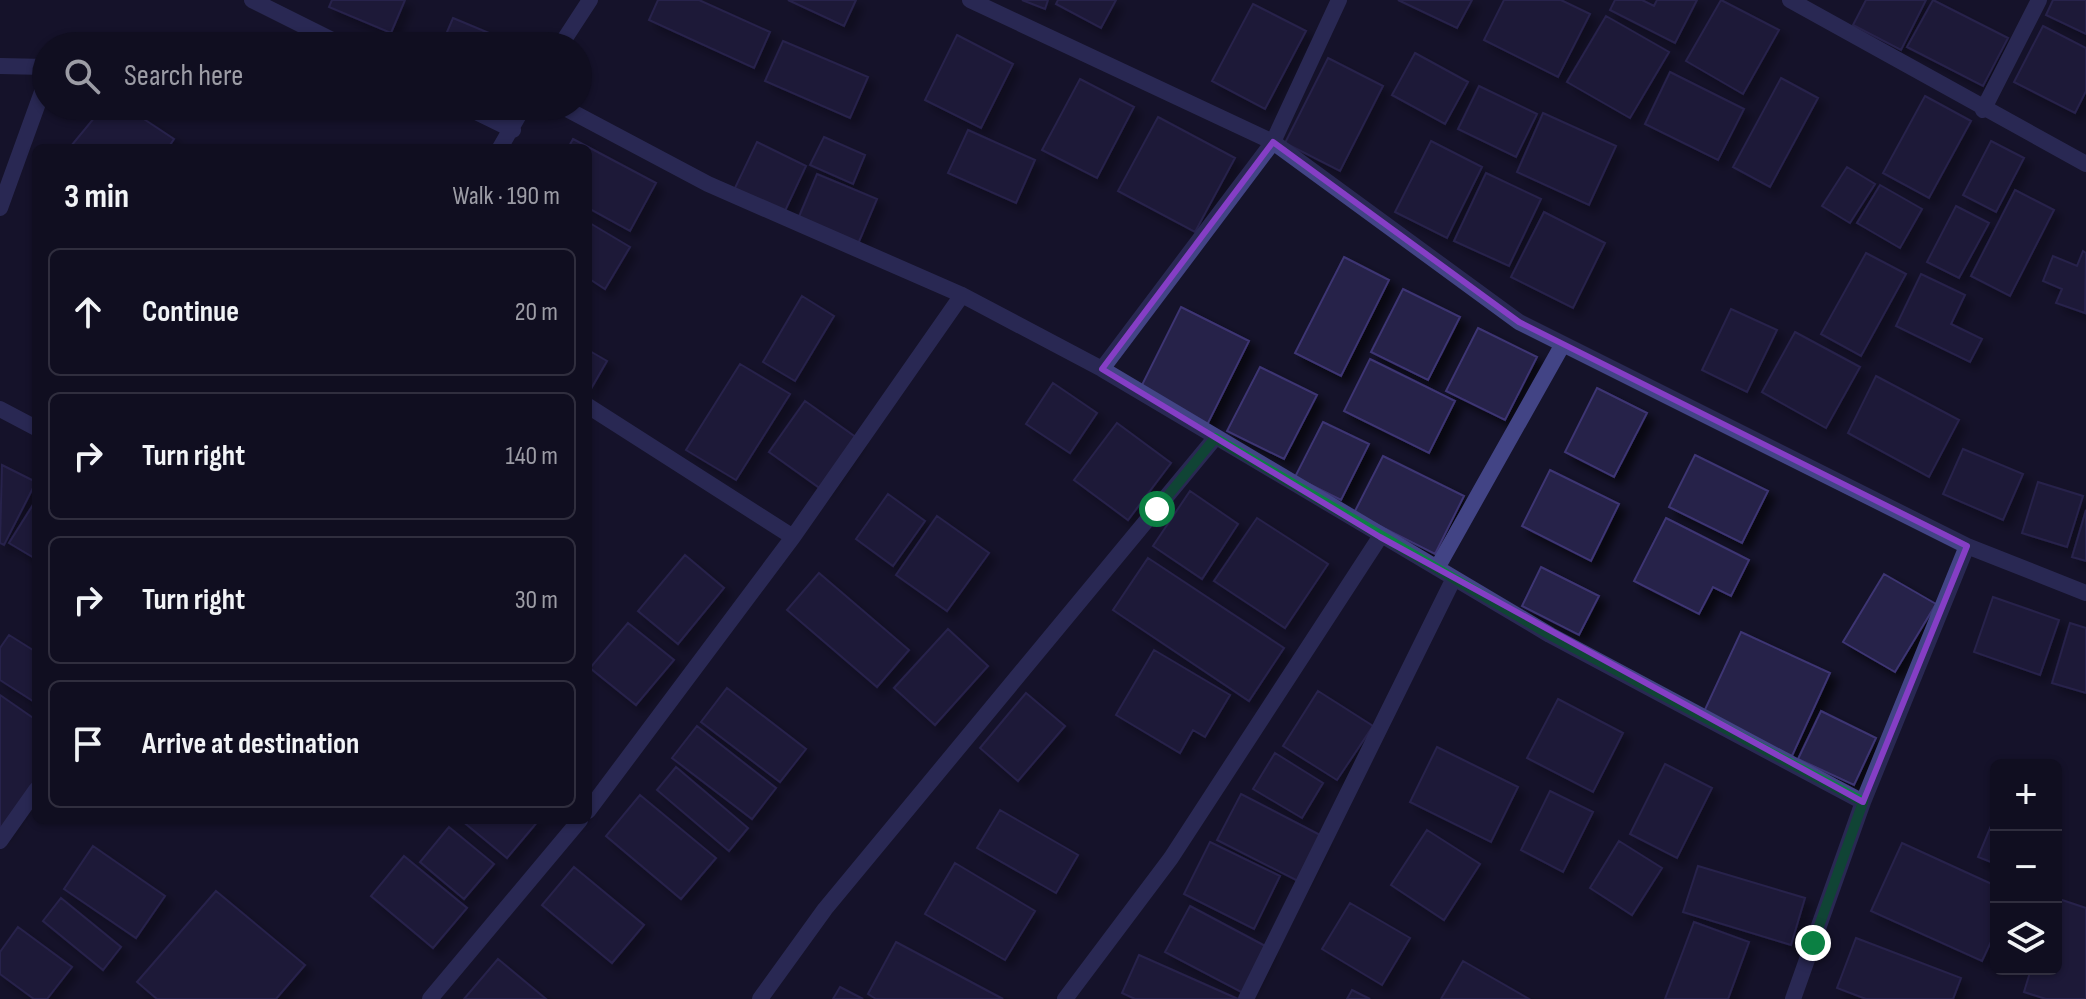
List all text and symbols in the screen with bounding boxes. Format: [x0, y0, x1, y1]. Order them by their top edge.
search box [32, 32, 592, 120]
icon: search [60, 54, 104, 98]
text: Search here [124, 58, 243, 94]
text: 3 min [64, 176, 129, 217]
text: Walk · 190 m [453, 181, 560, 212]
icon: ahead [66, 290, 110, 334]
text: Continue [142, 294, 239, 330]
text: 20 m [515, 297, 558, 328]
icon: right [66, 434, 110, 478]
text: Turn right [142, 438, 245, 474]
text: 140 m [506, 441, 558, 472]
route start [1139, 491, 1175, 527]
icon: right [66, 578, 110, 622]
text: Turn right [142, 582, 245, 618]
text: 30 m [515, 585, 558, 616]
icon: arrive [66, 722, 110, 766]
text: Arrive at destination [142, 726, 359, 762]
map controls [1990, 759, 2062, 975]
button: + [1990, 759, 2062, 831]
button: − [1990, 831, 2062, 903]
button: layers [1990, 903, 2062, 975]
route end [1795, 925, 1831, 961]

